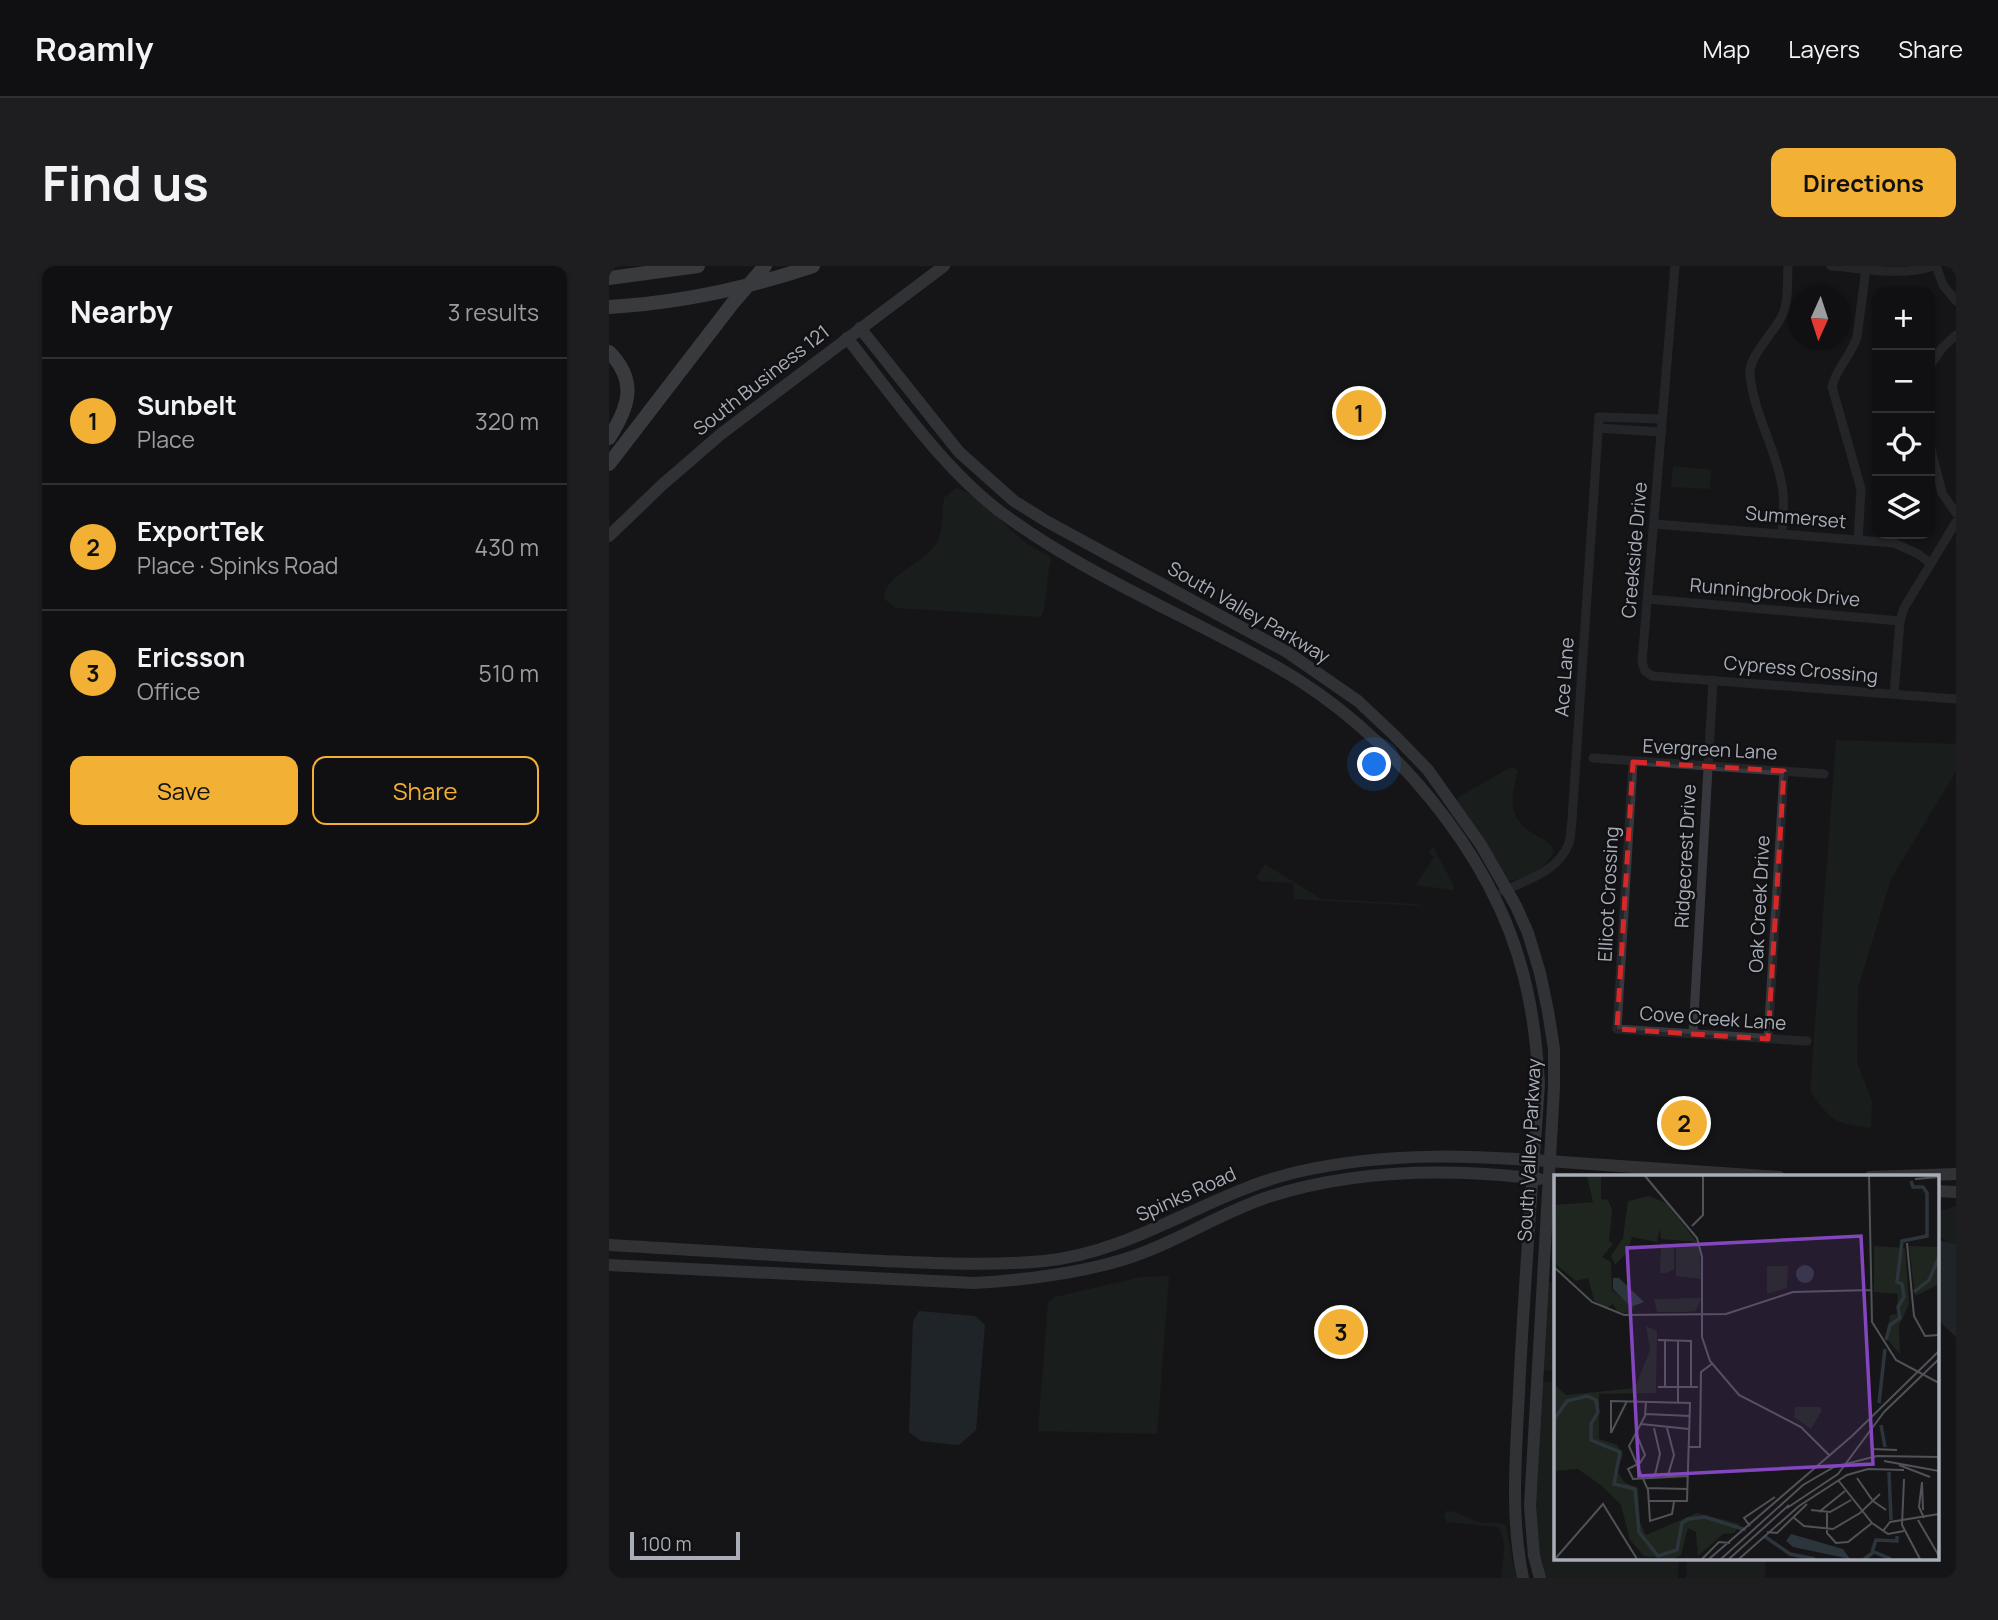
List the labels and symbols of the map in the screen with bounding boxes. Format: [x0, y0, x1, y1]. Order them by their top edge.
north arrow [1788, 287, 1851, 350]
street label: South Business 121 [688, 319, 834, 441]
pin: 1 [1336, 387, 1382, 439]
street label: Creekside Drive [1615, 481, 1653, 619]
street label: Summerset [1744, 500, 1848, 534]
street label: South Valley Parkway [1163, 555, 1335, 669]
street label: Runningbrook Drive [1689, 572, 1861, 612]
street label: Ace Lane [1548, 636, 1580, 718]
street label: Cypress Crossing [1723, 649, 1879, 689]
street label: Evergreen Lane [1642, 732, 1778, 766]
your location [1357, 747, 1391, 781]
street label: Ridgecrest Drive [1668, 783, 1702, 929]
street label: Ellicot Crossing [1591, 826, 1625, 962]
street label: Oak Creek Drive [1742, 835, 1776, 973]
street label: Cove Creek Lane [1639, 1000, 1787, 1036]
street label: South Valley Parkway [1511, 1058, 1547, 1242]
pin: 2 [1661, 1097, 1707, 1149]
street label: Spinks Road [1132, 1160, 1240, 1228]
inset map [1554, 1175, 1939, 1560]
pin: 3 [1318, 1306, 1364, 1358]
scale bar [630, 1529, 740, 1561]

